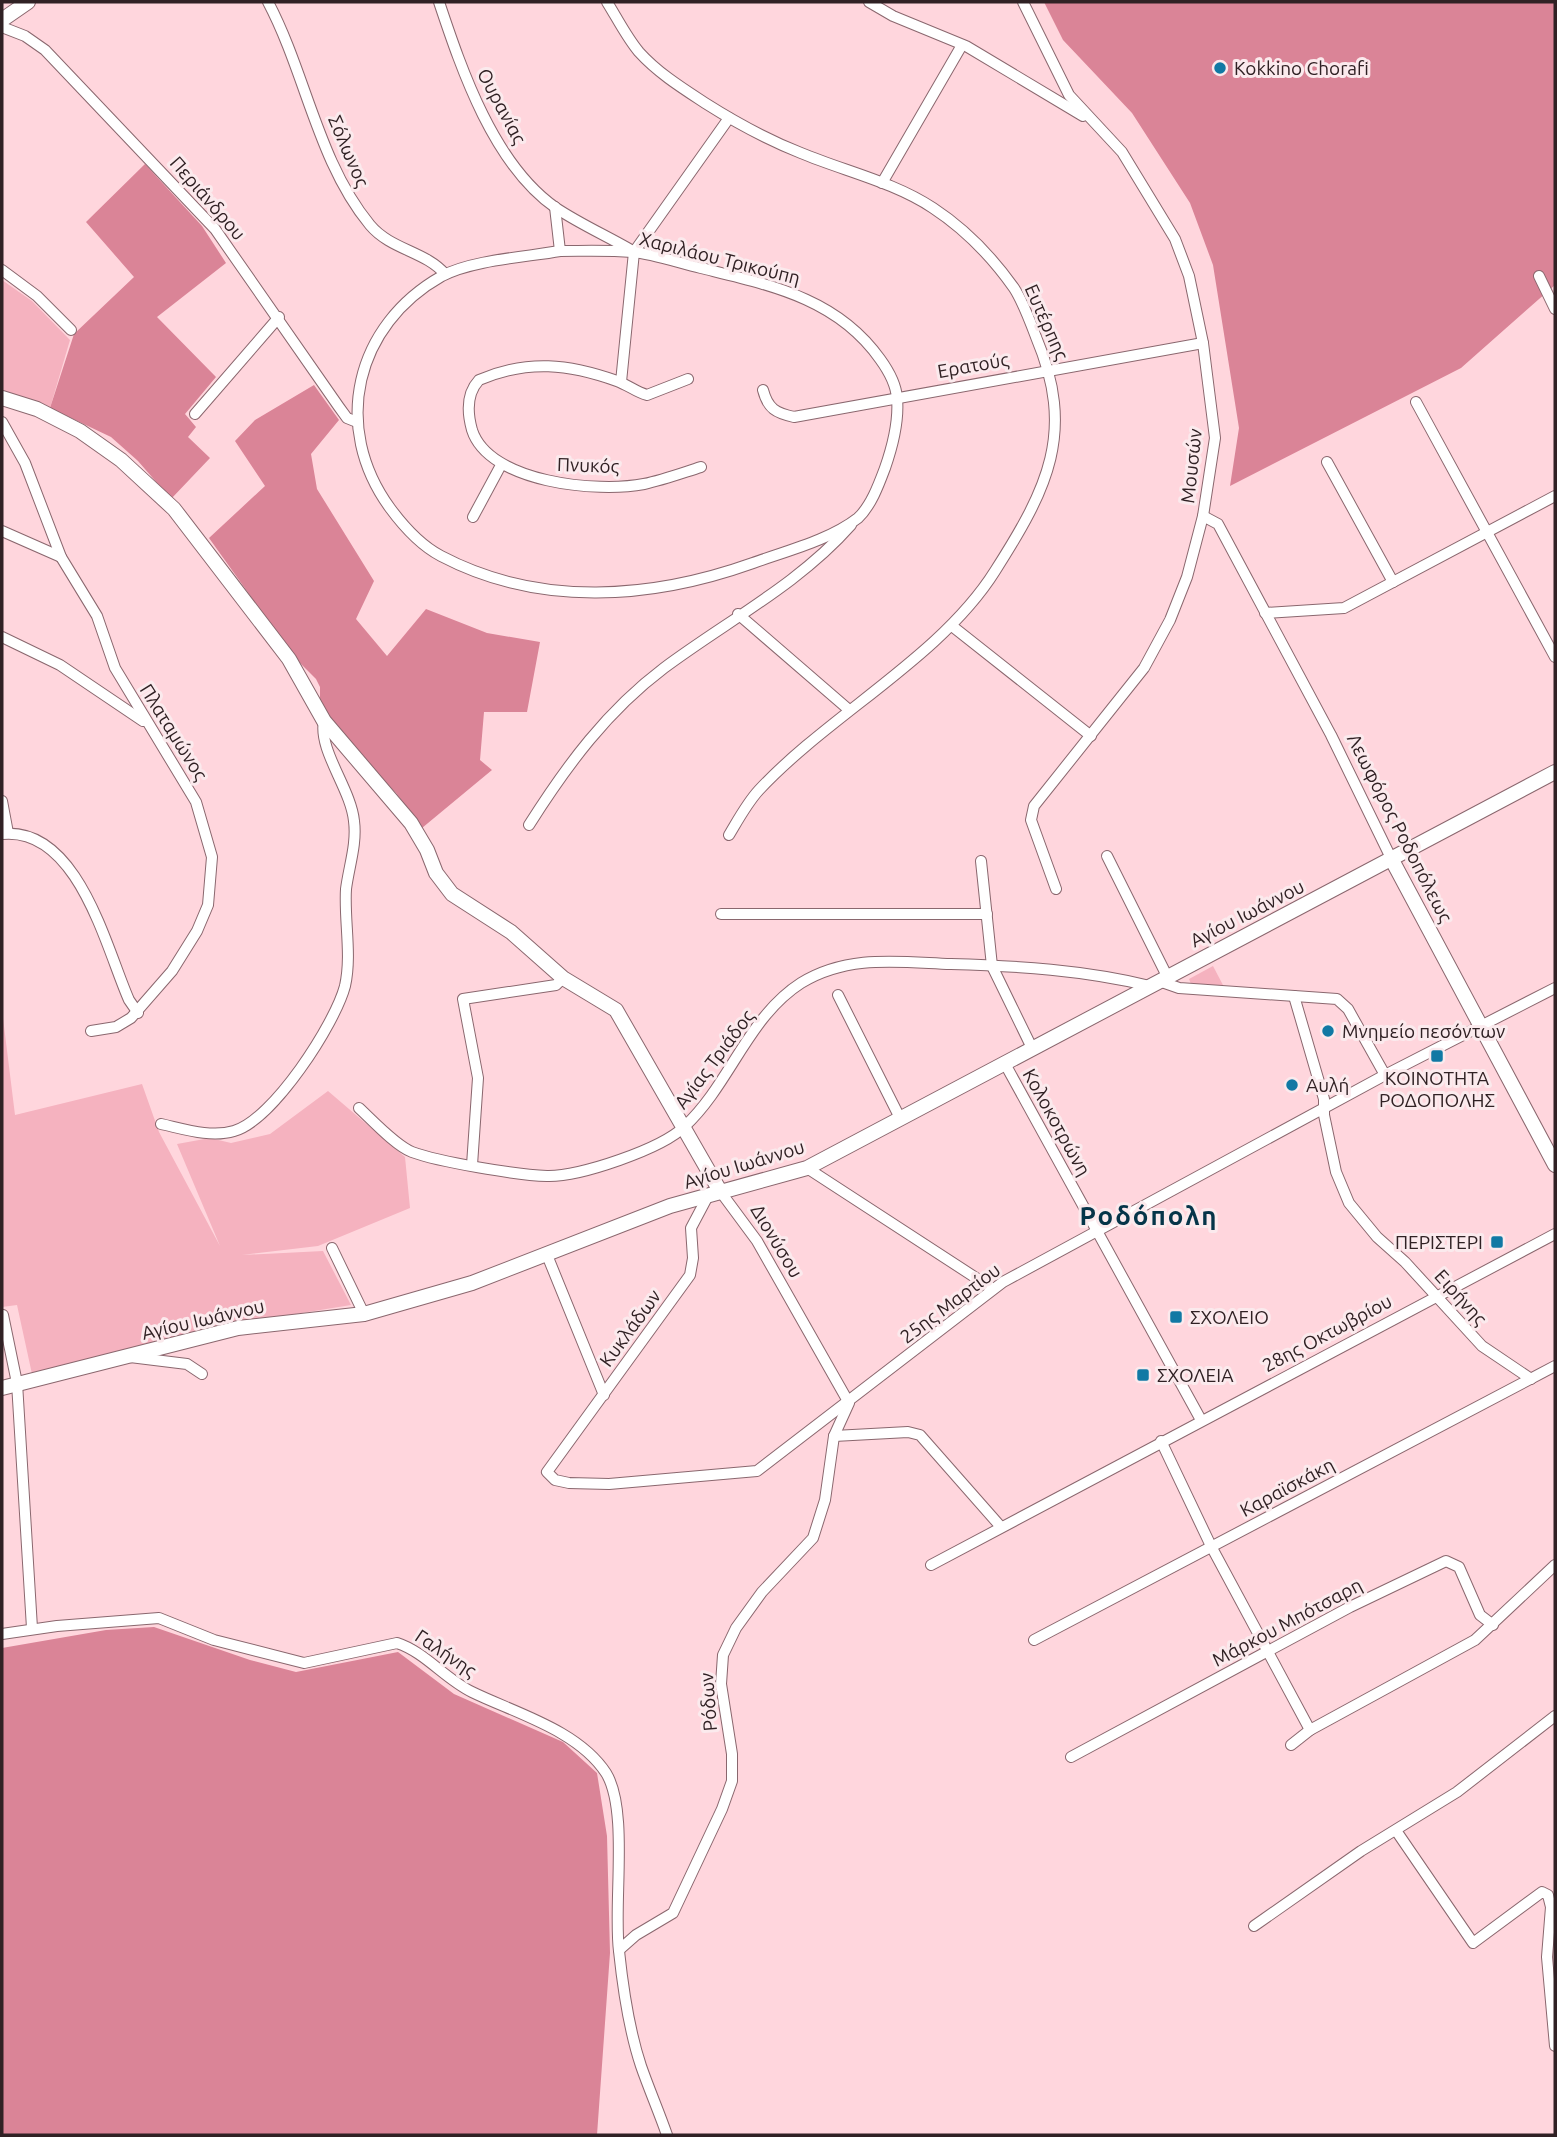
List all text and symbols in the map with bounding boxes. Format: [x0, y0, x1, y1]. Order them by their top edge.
place label: Kokkino Chorafi [1234, 57, 1369, 79]
marker: Kokkino Chorafi [1212, 60, 1228, 76]
street label: Ουρανίας [473, 64, 531, 148]
street label: Σόλωνος [324, 112, 374, 190]
street label: Περιάνδρου [166, 152, 250, 244]
street label: Χαριλάου Τρικούπη [637, 227, 803, 289]
street label: Ευτέρπης [1021, 281, 1074, 364]
street label: Ερατούς [936, 348, 1011, 382]
street label: Μουσών [1176, 428, 1206, 504]
street label: Πνυκός [556, 453, 620, 477]
street label: Πλαταμώνος [136, 680, 212, 784]
street label: Λεωφόρος Ροδοπόλεως [1343, 730, 1457, 926]
street label: Αγίου Ιωάννου [1186, 875, 1308, 951]
street label: Αγίας Τριάδος [670, 1005, 759, 1113]
place label: Μνημείο πεσόντων [1342, 1020, 1505, 1042]
marker: Μνημείο πεσόντων [1320, 1023, 1336, 1039]
marker: ΚΟΙΝΟΤΗΤΑ ΡΟΔΟΠΟΛΗΣ [1429, 1048, 1445, 1064]
street label: Κολοκοτρώνη [1019, 1065, 1095, 1179]
place label: ΚΟΙΝΟΤΗΤΑ ΡΟΔΟΠΟΛΗΣ [1379, 1067, 1495, 1111]
place label: Αυλή [1306, 1074, 1349, 1096]
marker: Αυλή [1284, 1077, 1300, 1093]
street label: Αγίου Ιωάννου [681, 1135, 807, 1193]
street label: Διονύσου [747, 1200, 807, 1282]
district label: Ροδόπολη [1079, 1201, 1219, 1230]
place label: ΠΕΡΙΣΤΕΡΙ [1395, 1231, 1483, 1253]
marker: ΠΕΡΙΣΤΕΡΙ [1489, 1234, 1505, 1250]
street label: 25ης Μαρτίου [896, 1258, 1004, 1348]
street label: Ειρήνης [1430, 1265, 1492, 1330]
street label: Κυκλάδων [595, 1285, 665, 1371]
street label: 28ης Οκτωβρίου [1258, 1290, 1396, 1376]
street label: Αγίου Ιωάννου [140, 1294, 266, 1344]
place label: ΣΧΟΛΕΙΟ [1190, 1306, 1269, 1328]
marker: ΣΧΟΛΕΙΟ [1168, 1309, 1184, 1325]
place label: ΣΧΟΛΕΙΑ [1157, 1364, 1234, 1386]
marker: ΣΧΟΛΕΙΑ [1135, 1367, 1151, 1383]
street label: Καραϊσκάκη [1236, 1453, 1338, 1521]
street label: Μάρκου Μπότσαρη [1208, 1573, 1366, 1671]
street label: Γαλήνης [411, 1625, 481, 1682]
street label: Ρόδων [695, 1672, 721, 1732]

